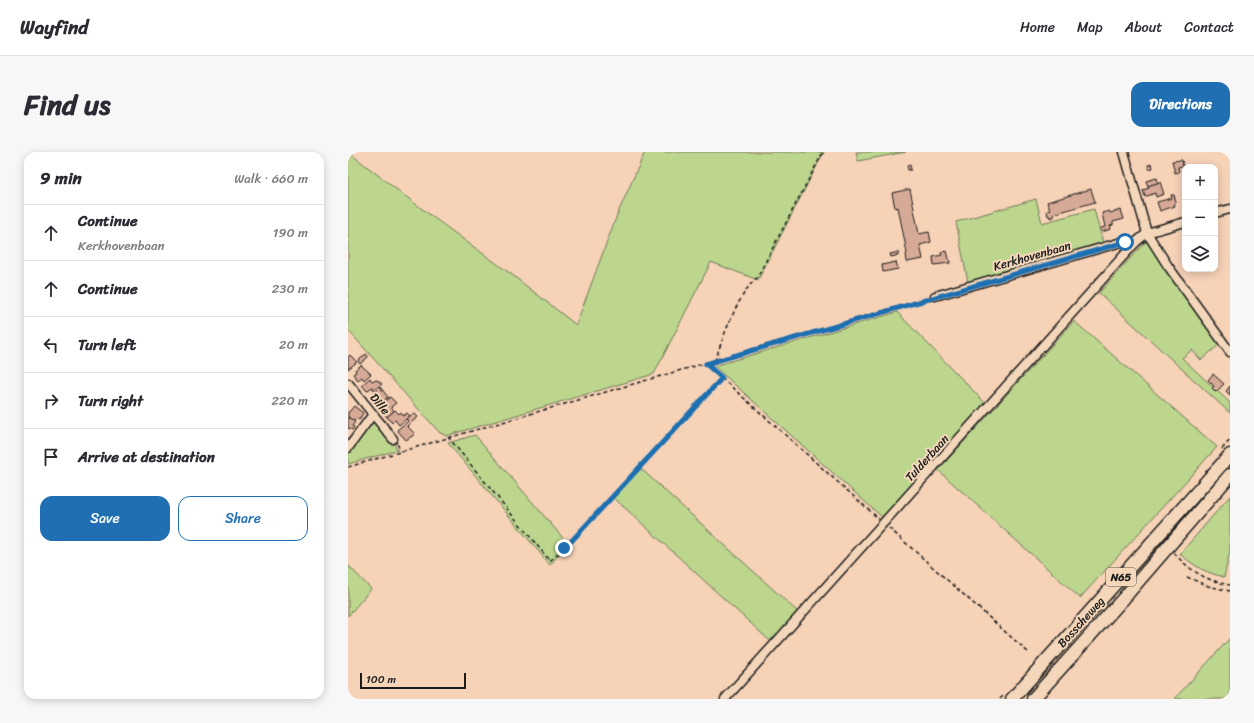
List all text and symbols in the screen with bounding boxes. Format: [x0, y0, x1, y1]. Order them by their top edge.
text: Wayfind [20, 11, 88, 44]
text: Home [1020, 15, 1055, 40]
text: Map [1077, 15, 1103, 40]
text: About [1125, 15, 1162, 40]
text: Contact [1184, 15, 1234, 40]
text: Find us [24, 80, 111, 129]
button: Directions [1131, 82, 1230, 127]
text: 9 min [40, 163, 82, 193]
map controls [1182, 164, 1218, 272]
button: + [1182, 164, 1218, 200]
text: Walk · 660 m [234, 167, 308, 190]
button: − [1182, 200, 1218, 236]
text: Continue [78, 208, 138, 234]
text: 190 m [273, 221, 308, 244]
icon: ahead [40, 222, 62, 244]
route start [1116, 233, 1134, 251]
text: Kerkhovenbaan [78, 234, 165, 257]
street label: Kerkhovenbaan [991, 234, 1074, 278]
button: layers [1182, 236, 1218, 272]
text: Continue [78, 276, 138, 302]
text: 230 m [272, 277, 308, 300]
icon: ahead [40, 278, 62, 300]
text: Turn left [78, 332, 136, 358]
text: 20 m [279, 333, 308, 356]
icon: left [40, 334, 62, 356]
text: Turn right [78, 388, 143, 414]
street label: Dille [364, 388, 396, 420]
text: 220 m [271, 389, 308, 412]
icon: right [40, 390, 62, 412]
street label: Tulderbaan [899, 429, 955, 487]
text: Arrive at destination [78, 444, 215, 470]
icon: arrive [40, 446, 62, 468]
button: Save [40, 496, 170, 541]
button: Share [178, 496, 308, 541]
route end [555, 539, 573, 557]
road number: N65 [1106, 568, 1136, 586]
street label: Bosscheweg [1052, 591, 1110, 653]
text: 100 m [366, 670, 396, 689]
scale bar [360, 671, 466, 690]

